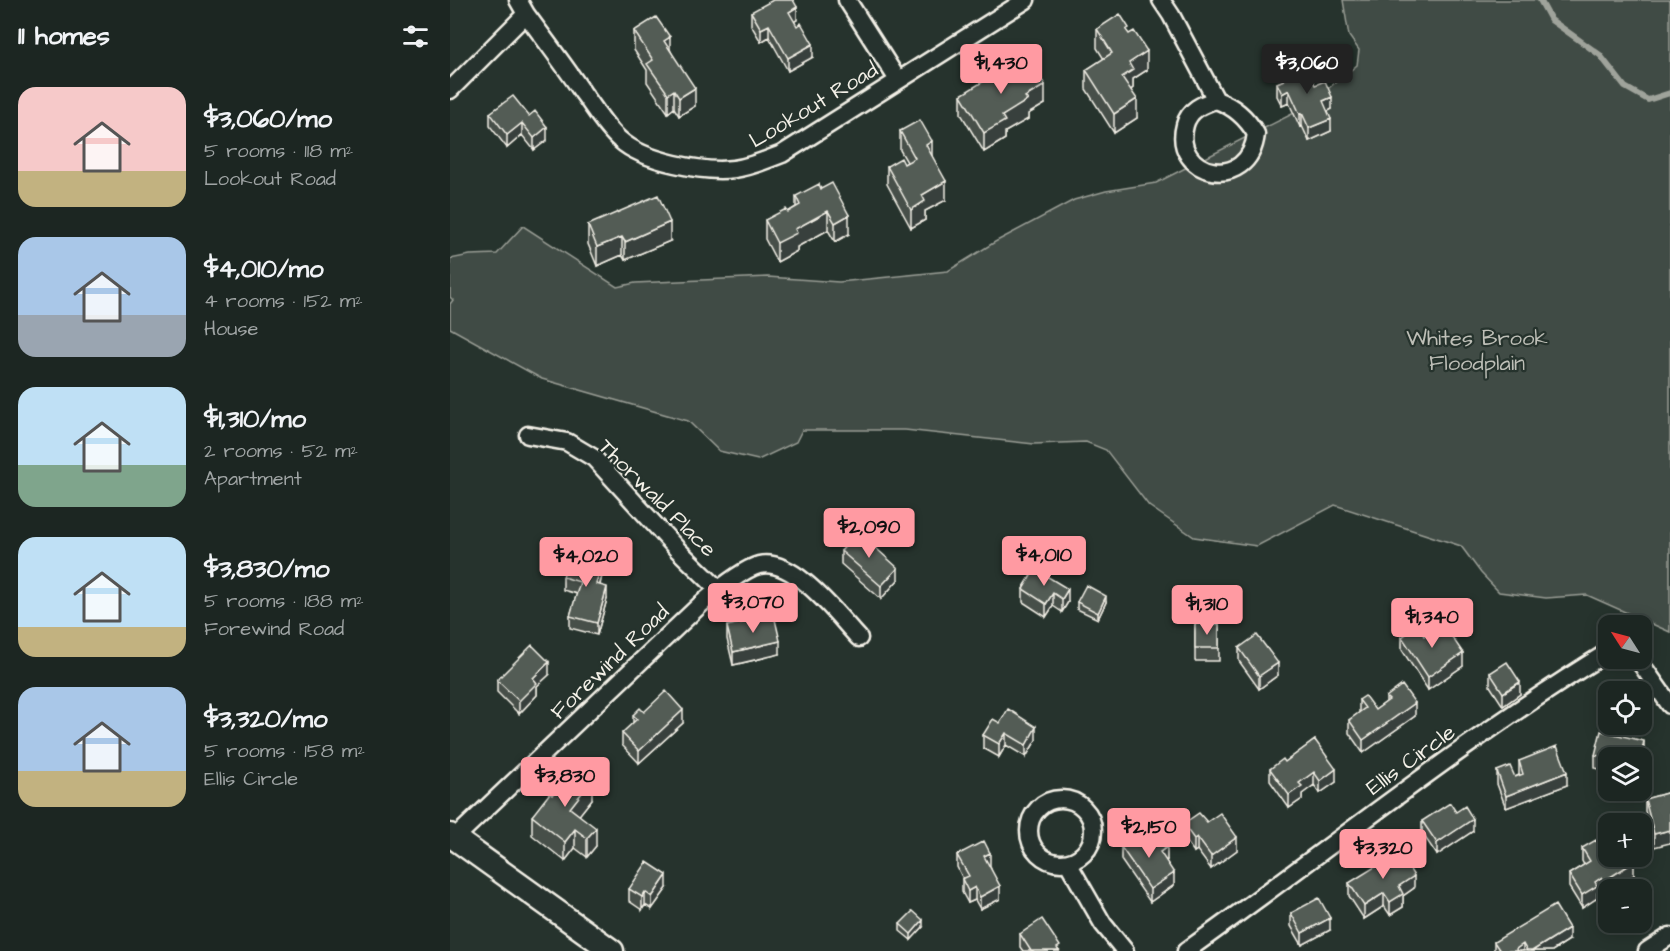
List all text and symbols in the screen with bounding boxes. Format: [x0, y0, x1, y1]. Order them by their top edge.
text: 11 homes [18, 18, 110, 54]
icon: filters [399, 20, 432, 53]
pin: $1,430 [952, 44, 1050, 95]
pin: $3,060 [1258, 44, 1356, 95]
text: $1,430 [974, 49, 1028, 77]
text: $3,060 [1276, 49, 1338, 77]
street label: Lookout Road [744, 55, 884, 156]
text: $3,060/mo [204, 101, 332, 137]
icon: home [66, 111, 138, 183]
text: 5 rooms · 118 m² [204, 137, 353, 165]
text: Lookout Road [204, 165, 336, 193]
text: $4,010/mo [204, 251, 324, 287]
icon: home [66, 261, 138, 333]
text: 4 rooms · 152 m² [204, 287, 363, 315]
text: House [204, 315, 258, 343]
park label: Whites Brook Floodplain [1406, 323, 1548, 379]
text: $1,310/mo [204, 401, 306, 437]
icon: home [66, 411, 138, 483]
street label: Thorwald Place [591, 432, 723, 564]
text: 2 rooms · 52 m² [204, 437, 358, 465]
text: Apartment [204, 465, 302, 493]
pin: $2,090 [820, 508, 918, 559]
text: $2,090 [838, 513, 900, 541]
pin: $4,010 [995, 536, 1093, 587]
pin: $4,020 [537, 537, 635, 588]
text: $4,010 [1016, 541, 1072, 569]
text: $4,020 [554, 542, 618, 570]
text: $3,830/mo [204, 551, 330, 587]
icon: home [66, 561, 138, 633]
pin: $3,070 [704, 583, 802, 634]
pin: $1,310 [1158, 585, 1256, 636]
text: 5 rooms · 188 m² [204, 587, 364, 615]
text: $3,070 [722, 588, 784, 616]
text: $1,310 [1186, 590, 1228, 618]
street label: Forewind Road [544, 597, 676, 727]
pin: $1,340 [1383, 598, 1481, 649]
text: $1,340 [1405, 603, 1459, 631]
text: Forewind Road [204, 615, 344, 643]
north arrow [1598, 615, 1652, 669]
map controls [1598, 615, 1652, 933]
button: locate [1598, 681, 1652, 735]
text: $3,320/mo [204, 701, 328, 737]
icon: home [66, 711, 138, 783]
street label: Ellis Circle [1360, 717, 1462, 803]
text: 5 rooms · 158 m² [204, 737, 365, 765]
button: layers [1598, 747, 1652, 801]
pin: $3,830 [516, 757, 614, 808]
text: $3,830 [535, 762, 595, 790]
text: Ellis Circle [204, 765, 298, 793]
pin: $2,150 [1100, 808, 1198, 859]
text: $2,150 [1121, 813, 1177, 841]
button: + [1598, 813, 1652, 867]
pin: $3,320 [1334, 829, 1432, 880]
text: $3,320 [1353, 834, 1413, 862]
button: − [1598, 879, 1652, 933]

